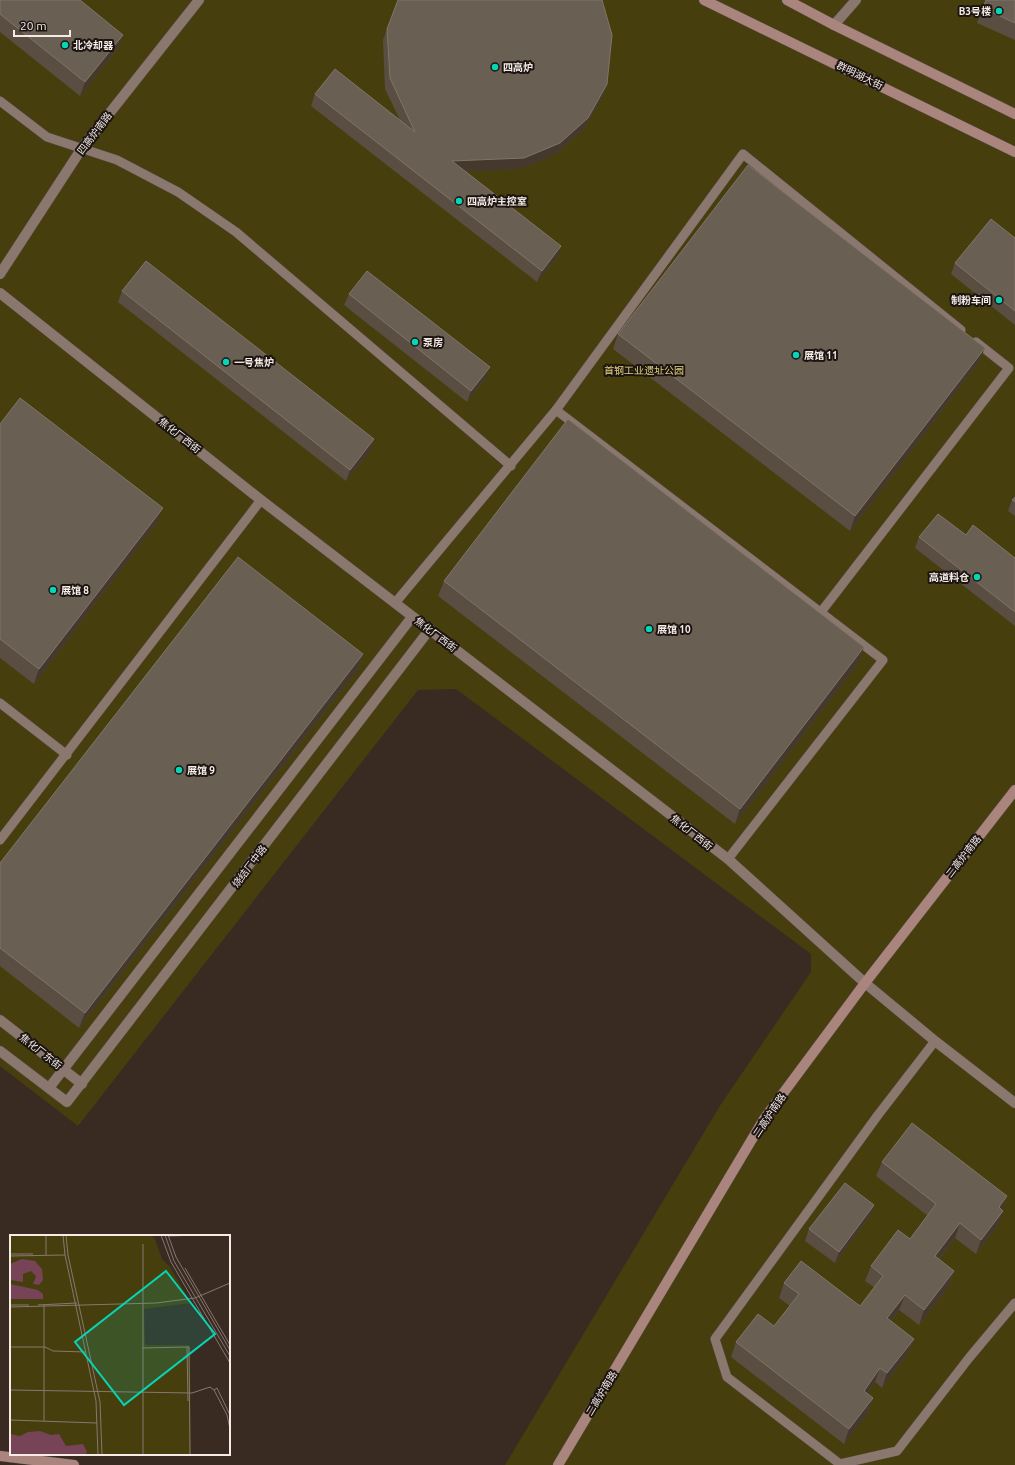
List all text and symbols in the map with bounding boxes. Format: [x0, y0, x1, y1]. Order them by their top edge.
place label: B3号楼 [959, 6, 991, 17]
marker: B3号楼 [994, 6, 1004, 16]
scale bar [14, 12, 70, 38]
text: 20 m [20, 19, 47, 32]
marker: 北冷却器 [60, 40, 70, 50]
place label: 北冷却器 [73, 40, 114, 51]
street label: 群明湖大街 [835, 60, 885, 91]
place label: 四高炉 [503, 61, 533, 73]
marker: 四高炉 [490, 62, 500, 72]
street label: 四高炉南路 [75, 110, 114, 157]
place label: 四高炉主控室 [467, 195, 527, 207]
marker: 四高炉主控室 [454, 196, 464, 206]
place label: 制粉车间 [951, 294, 991, 306]
marker: 制粉车间 [994, 295, 1004, 305]
marker: 泵房 [410, 337, 420, 347]
place label: 泵房 [423, 337, 443, 348]
marker: 展馆 11 [791, 350, 801, 360]
place label: 展馆 11 [804, 350, 838, 361]
place label: 一号焦炉 [234, 356, 274, 368]
marker: 一号焦炉 [221, 357, 231, 367]
park label: 首钢工业遗址公园 [604, 365, 684, 376]
street label: 焦化厂西街 [157, 416, 203, 455]
place label: 高道料仓 [929, 571, 969, 583]
marker: 高道料仓 [972, 572, 982, 582]
marker: 展馆 8 [48, 585, 58, 595]
place label: 展馆 8 [61, 585, 89, 596]
street label: 焦化厂西街 [412, 615, 459, 654]
marker: 展馆 10 [644, 624, 654, 634]
place label: 展馆 10 [657, 624, 691, 635]
marker: 展馆 9 [174, 765, 184, 775]
place label: 展馆 9 [187, 765, 215, 776]
street label: 焦化厂西街 [669, 813, 715, 852]
street label: 二高炉南路 [944, 833, 983, 879]
street label: 烧结厂中路 [230, 843, 269, 890]
street label: 焦化厂东街 [18, 1032, 64, 1071]
street label: 二高炉南路 [751, 1091, 788, 1139]
inset map [10, 1235, 230, 1455]
street label: 二高炉南路 [584, 1369, 619, 1418]

